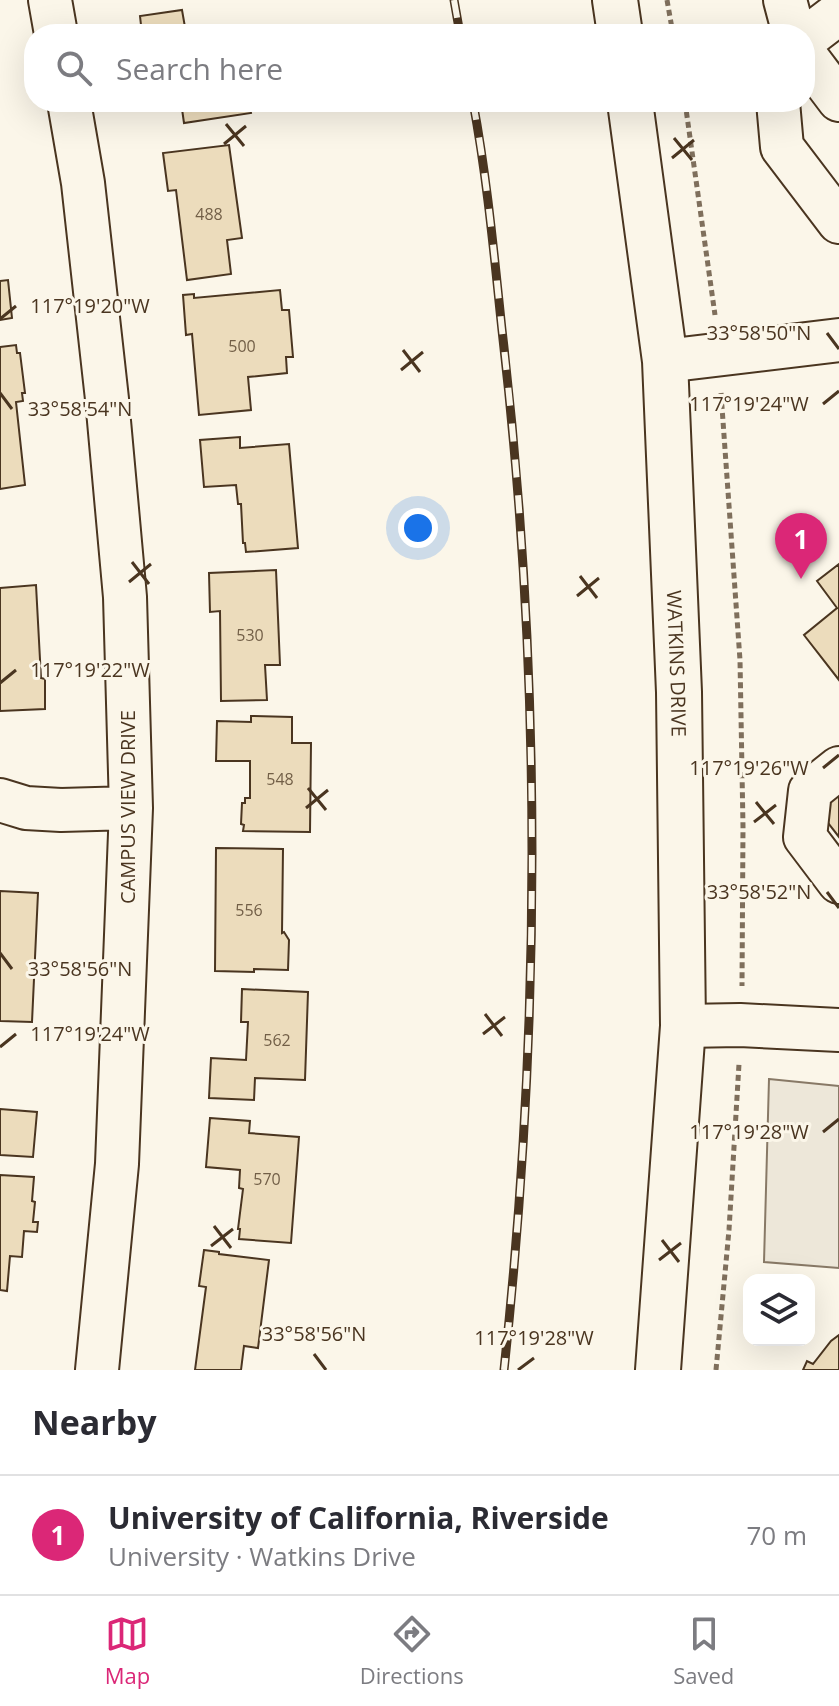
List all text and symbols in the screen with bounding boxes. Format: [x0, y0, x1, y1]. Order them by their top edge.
search box [24, 24, 815, 112]
icon: search [52, 46, 96, 90]
text: Search here [116, 48, 283, 89]
house number: 488 [195, 203, 223, 225]
text: 117°19'20"W [30, 292, 150, 319]
text: 33°58'50"N [707, 319, 811, 346]
house number: 500 [228, 335, 256, 357]
text: 117°19'24"W [689, 390, 809, 417]
text: 33°58'54"N [28, 395, 132, 422]
your location [398, 508, 438, 548]
pin: 1 [775, 513, 827, 579]
street label: WATKINS DRIVE [661, 590, 693, 737]
house number: 530 [236, 624, 264, 646]
text: 117°19'22"W [30, 656, 150, 683]
street label: CAMPUS VIEW DRIVE [114, 710, 141, 904]
text: 117°19'26"W [689, 754, 809, 781]
house number: 548 [266, 768, 294, 790]
text: 33°58'52"N [707, 878, 811, 905]
house number: 556 [235, 899, 263, 921]
text: 33°58'56"N [28, 955, 132, 982]
text: 117°19'24"W [30, 1020, 150, 1047]
house number: 562 [263, 1029, 291, 1051]
text: 117°19'28"W [689, 1118, 809, 1145]
house number: 570 [253, 1168, 281, 1190]
map controls [743, 1274, 815, 1346]
button: layers [743, 1274, 815, 1346]
text: 33°58'56"N [262, 1320, 366, 1347]
text: 117°19'28"W [474, 1324, 594, 1351]
text: Nearby [32, 1399, 157, 1445]
text: University of California, Riverside [108, 1497, 609, 1538]
text: 1 [51, 1517, 65, 1553]
text: 70 m [746, 1517, 807, 1553]
text: University · Watkins Drive [108, 1538, 416, 1574]
tab: Map [105, 1612, 150, 1690]
tab: Directions [360, 1612, 464, 1690]
tab: Saved [673, 1612, 734, 1690]

